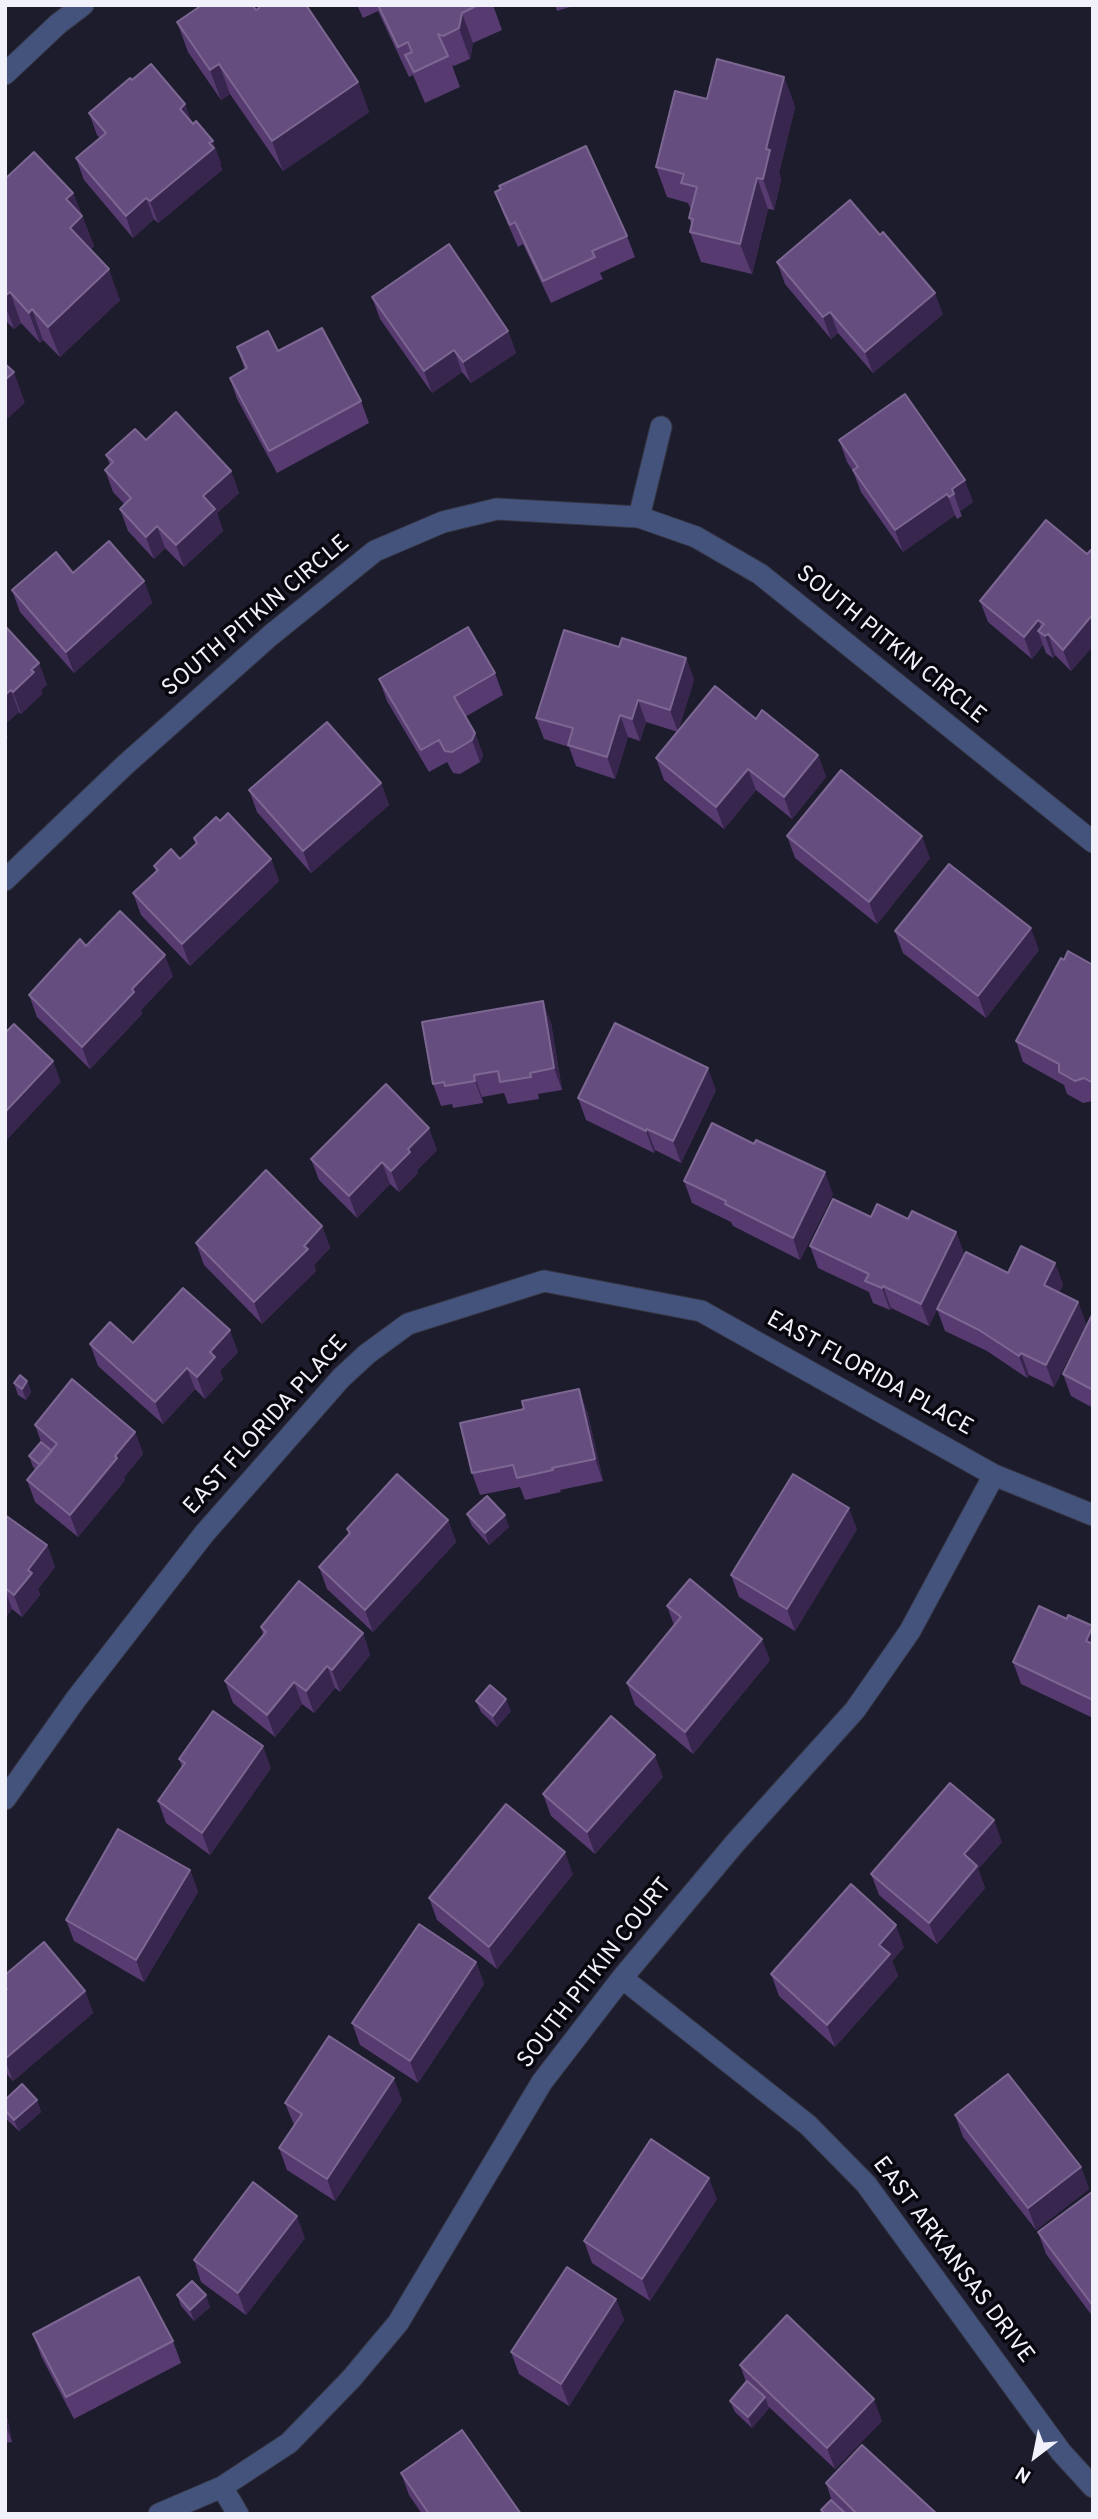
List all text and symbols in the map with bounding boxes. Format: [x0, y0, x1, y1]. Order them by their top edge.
street label: SOUTH PITKIN CIRCLE [158, 531, 356, 703]
street label: SOUTH PITKIN CIRCLE [790, 561, 990, 731]
street label: EAST FLORIDA PLACE [761, 1307, 977, 1443]
street label: EAST FLORIDA PLACE [179, 1331, 355, 1521]
street label: SOUTH PITKIN COURT [513, 1873, 679, 2075]
street label: EAST ARKANSAS DRIVE [865, 2152, 1039, 2370]
north arrow [1000, 2421, 1070, 2491]
text: N [1012, 2460, 1036, 2488]

